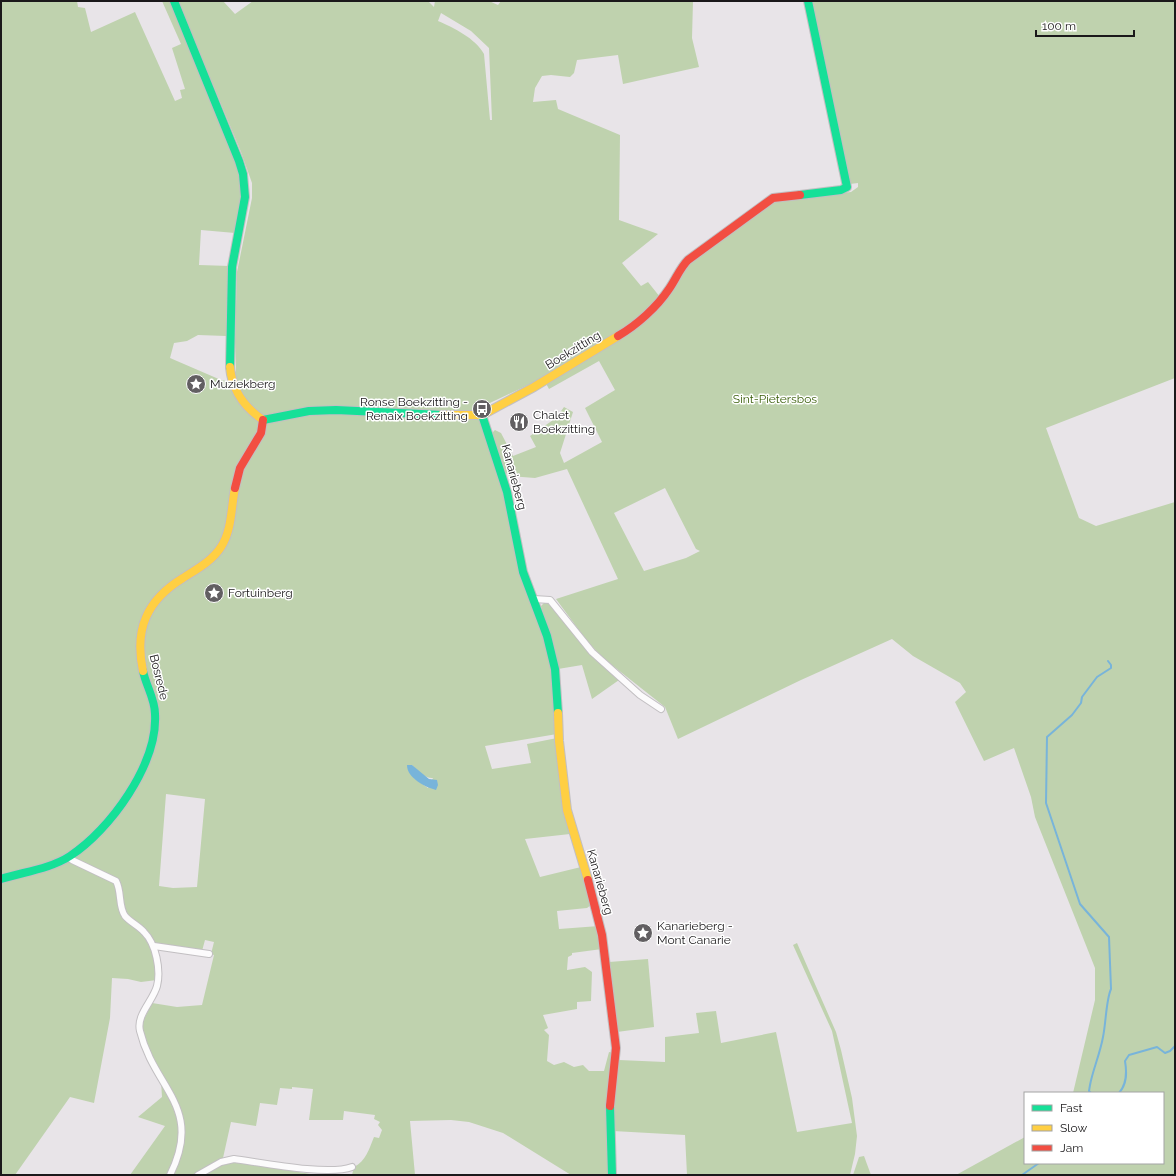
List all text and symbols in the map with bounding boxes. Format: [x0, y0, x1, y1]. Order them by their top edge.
scale bar [1036, 12, 1134, 38]
text: 100 m [1042, 19, 1076, 33]
street label: Boekzitting [543, 328, 603, 372]
place icon: Muziekberg [185, 373, 207, 395]
place label: Muziekberg [210, 377, 276, 391]
park label: Sint-Pietersbos [733, 392, 817, 406]
place label: Ronse Boekzitting - Renaix Boekzitting [360, 395, 468, 423]
bus stop icon: Ronse Boekzitting - Renaix Boekzitting [471, 398, 493, 420]
place label: Chalet Boekzitting [533, 408, 595, 436]
restaurant icon: Chalet Boekzitting [508, 411, 530, 433]
street label: Kanarieberg [498, 443, 530, 511]
place icon: Fortuinberg [203, 582, 225, 604]
place label: Fortuinberg [228, 586, 293, 600]
street label: Bosrede [147, 653, 171, 701]
street label: Kanarieberg [584, 848, 616, 916]
place label: Kanarieberg - Mont Canarie [657, 919, 733, 947]
place icon: Kanarieberg - Mont Canarie [632, 922, 654, 944]
legend [1024, 1092, 1164, 1164]
text: Fast [1060, 1101, 1083, 1115]
text: Slow [1060, 1121, 1087, 1135]
text: Jam [1060, 1141, 1083, 1155]

